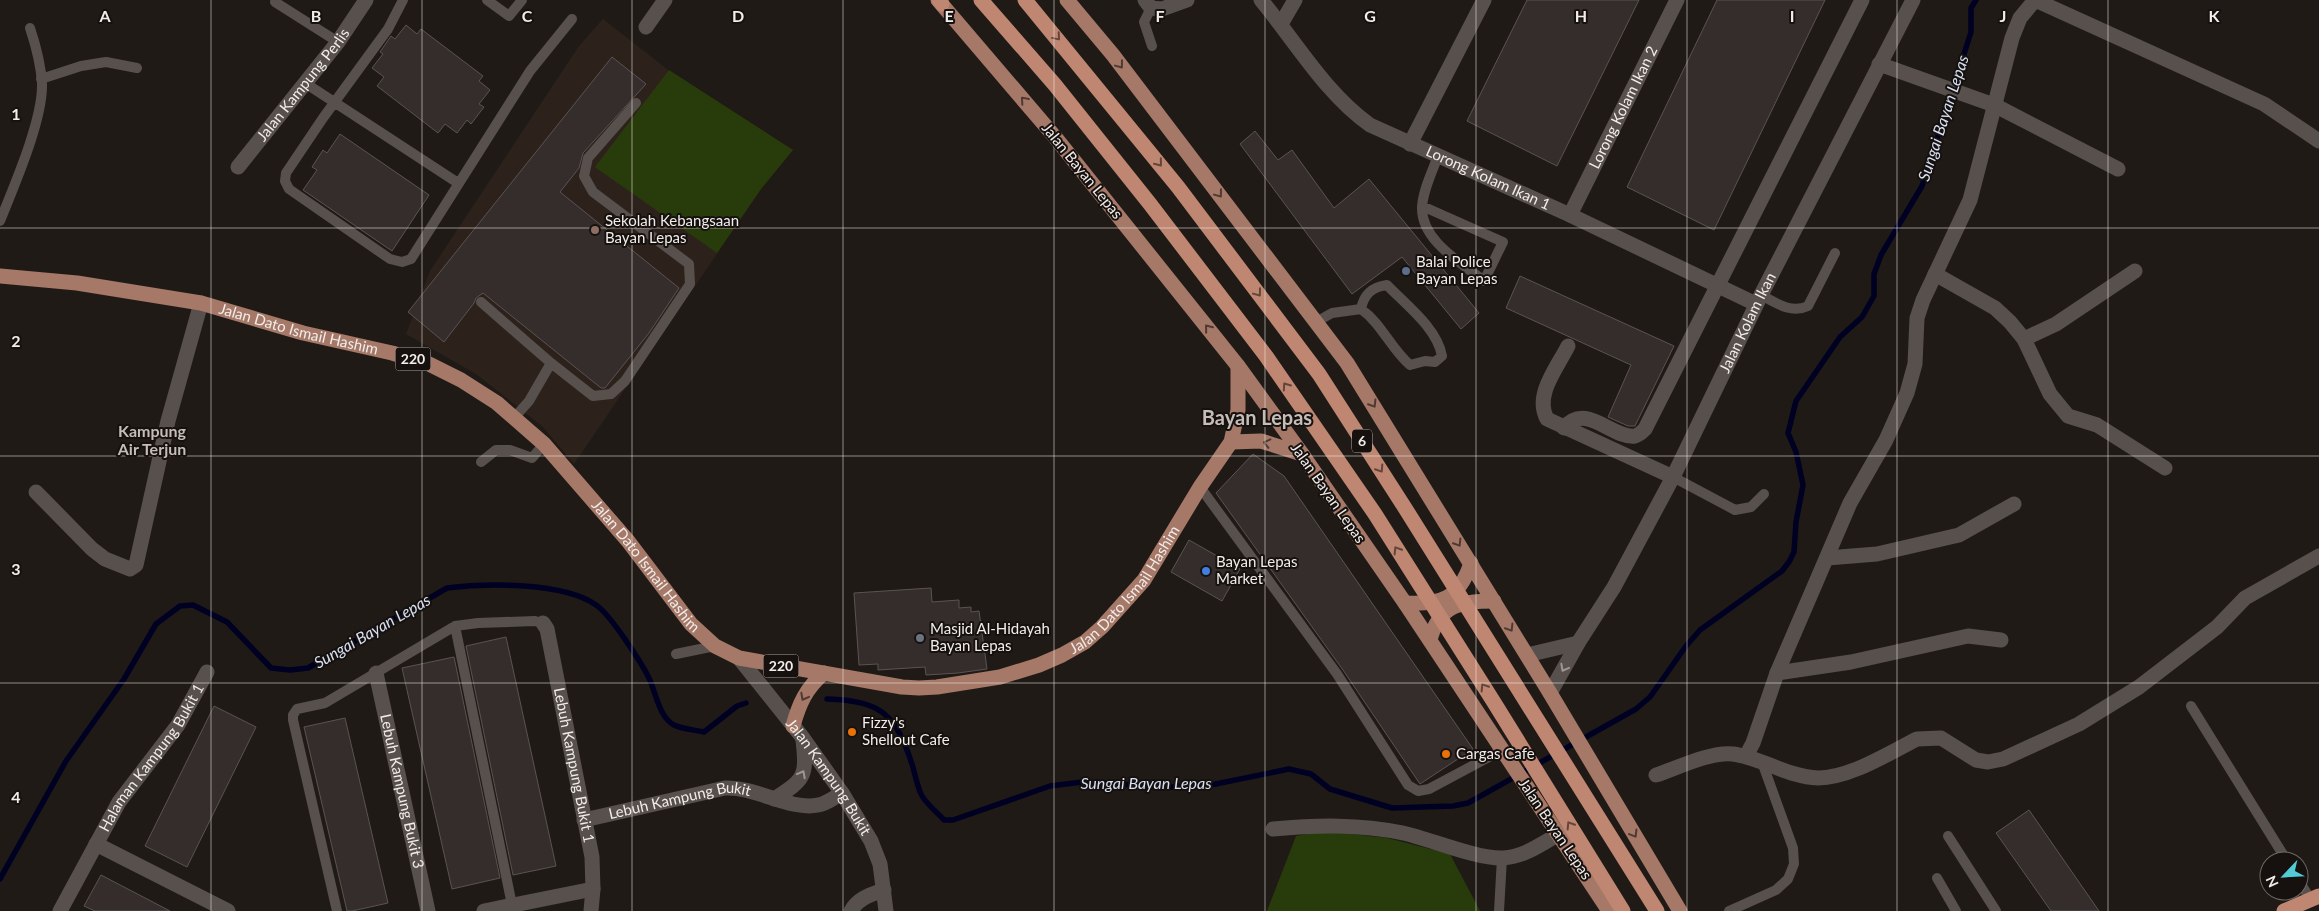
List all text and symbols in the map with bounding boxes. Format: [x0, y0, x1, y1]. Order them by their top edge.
text: A [98, 6, 111, 25]
text: B [311, 6, 321, 25]
text: C [522, 6, 533, 25]
text: D [732, 6, 744, 25]
text: E [944, 6, 954, 25]
text: F [1155, 6, 1165, 25]
text: G [1364, 6, 1376, 25]
text: H [1575, 6, 1587, 25]
text: I [1790, 6, 1794, 25]
text: J [2000, 6, 2006, 25]
text: K [2209, 6, 2221, 25]
street label: Jalan Kampung Perlis [252, 24, 353, 144]
one-way arrow [1051, 32, 1060, 41]
street label: Lorong Kolam Ikan 2 [1585, 43, 1661, 171]
water label: Sungai Bayan Lepas [1913, 52, 1972, 183]
one-way arrow [1115, 59, 1123, 68]
one-way arrow [1021, 97, 1029, 106]
text: 1 [11, 104, 21, 123]
street label: Jalan Bayan Lepas [1039, 119, 1127, 222]
street label: Lorong Kolam Ikan 1 [1423, 141, 1554, 213]
one-way arrow [1154, 158, 1163, 167]
one-way arrow [1213, 188, 1221, 197]
place label: Sekolah Kebangsaan Bayan Lepas [605, 211, 739, 246]
marker: Sekolah Kebangsaan Bayan Lepas [589, 224, 601, 236]
place label: Balai Police Bayan Lepas [1416, 252, 1498, 287]
marker: Balai Police Bayan Lepas [1400, 265, 1412, 277]
street label: Jalan Kolam Ikan [1715, 269, 1779, 376]
one-way arrow [1252, 287, 1260, 296]
street label: Jalan Dato Ismail Hashim [217, 299, 380, 358]
one-way arrow [1205, 325, 1213, 334]
text: 2 [11, 331, 21, 350]
road number: 220 [396, 348, 430, 370]
one-way arrow [1283, 382, 1292, 392]
one-way arrow [1366, 399, 1376, 408]
district label: Bayan Lepas [1202, 405, 1312, 429]
district label: Kampung Air Terjun [117, 421, 187, 458]
road number: 6 [1352, 430, 1372, 452]
one-way arrow [1263, 438, 1272, 449]
street label: Jalan Bayan Lepas [1288, 439, 1370, 546]
one-way arrow [1374, 464, 1383, 473]
street label: Jalan Dato Ismail Hashim [588, 496, 704, 636]
street label: Jalan Dato Ismail Hashim [1066, 522, 1183, 657]
one-way arrow [1452, 537, 1461, 546]
one-way arrow [1394, 546, 1403, 555]
place label: Bayan Lepas Market [1216, 552, 1298, 587]
text: 3 [11, 559, 21, 578]
marker: Bayan Lepas Market [1200, 565, 1212, 577]
water label: Sungai Bayan Lepas [310, 589, 434, 672]
place label: Masjid Al-Hidayah Bayan Lepas [930, 619, 1050, 654]
one-way arrow [1504, 623, 1514, 632]
marker: Masjid Al-Hidayah Bayan Lepas [914, 632, 926, 644]
road number: 220 [764, 654, 798, 678]
one-way arrow [1560, 663, 1570, 672]
street label: Halaman Kampung Bukit 1 [95, 680, 207, 835]
one-way arrow [1481, 683, 1491, 692]
street label: Lebuh Kampung Bukit 1 [551, 686, 599, 844]
one-way arrow [800, 691, 810, 700]
street label: Lebuh Kampung Bukit 3 [377, 712, 428, 870]
place label: Fizzy's Shellout Cafe [862, 713, 950, 748]
street label: Jalan Kampung Bukit [783, 714, 876, 839]
marker: Fizzy's Shellout Cafe [846, 726, 858, 738]
place label: Cargas Cafe [1456, 744, 1535, 762]
marker: Cargas Cafe [1440, 748, 1452, 760]
one-way arrow [796, 771, 806, 780]
water label: Sungai Bayan Lepas [1080, 773, 1212, 792]
street label: Jalan Bayan Lepas [1515, 774, 1596, 882]
street label: Lebuh Kampung Bukit [607, 778, 754, 822]
text: 4 [11, 787, 21, 806]
one-way arrow [1566, 821, 1576, 830]
one-way arrow [1628, 829, 1638, 838]
north arrow [2259, 851, 2309, 901]
text: N [2262, 873, 2282, 890]

